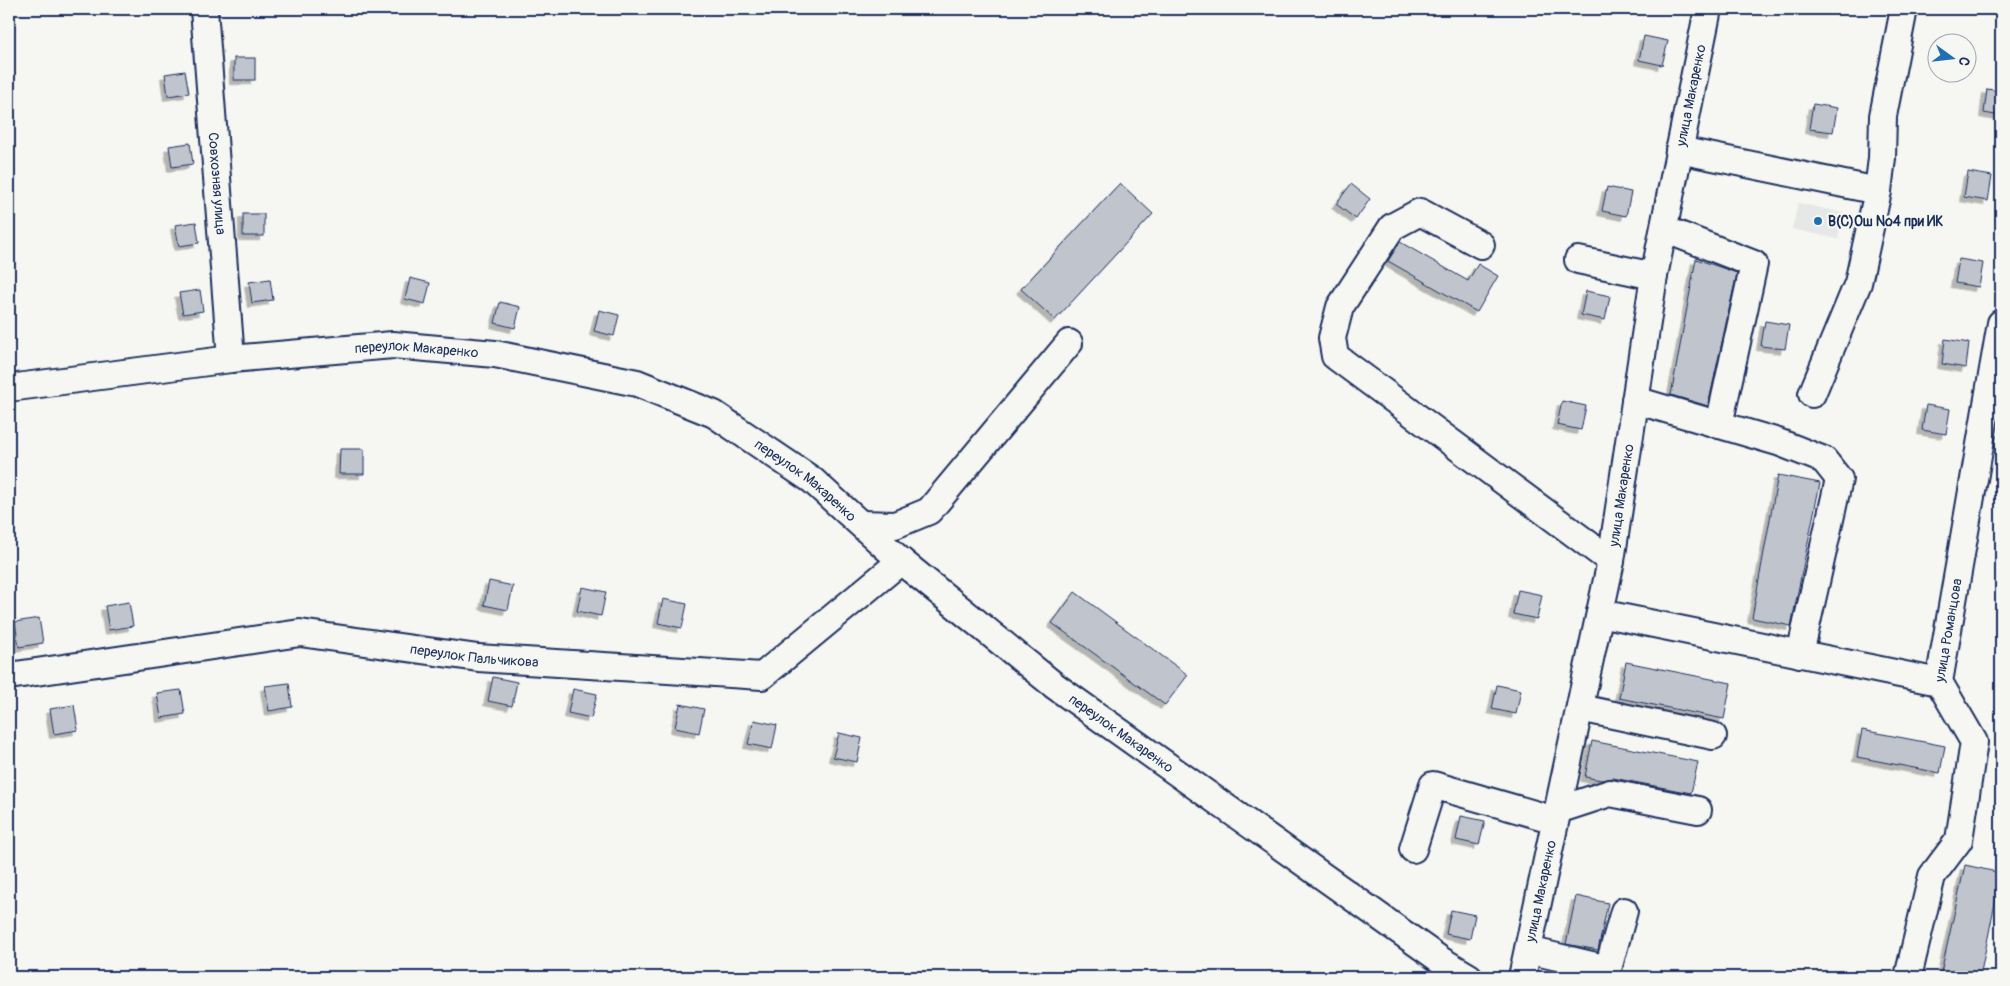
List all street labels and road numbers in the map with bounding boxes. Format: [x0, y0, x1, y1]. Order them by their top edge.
street label: улица Макаренко [1672, 42, 1709, 149]
street label: Совхозная улица [205, 132, 230, 235]
street label: переулок Макаренко [354, 336, 480, 361]
street label: переулок Макаренко [752, 435, 860, 525]
street label: улица Макаренко [1605, 442, 1637, 549]
street label: улица Романцова [1930, 577, 1965, 684]
street label: переулок Пальчикова [409, 640, 539, 670]
street label: переулок Макаренко [1066, 690, 1177, 776]
street label: улица Макаренко [1521, 838, 1560, 944]

